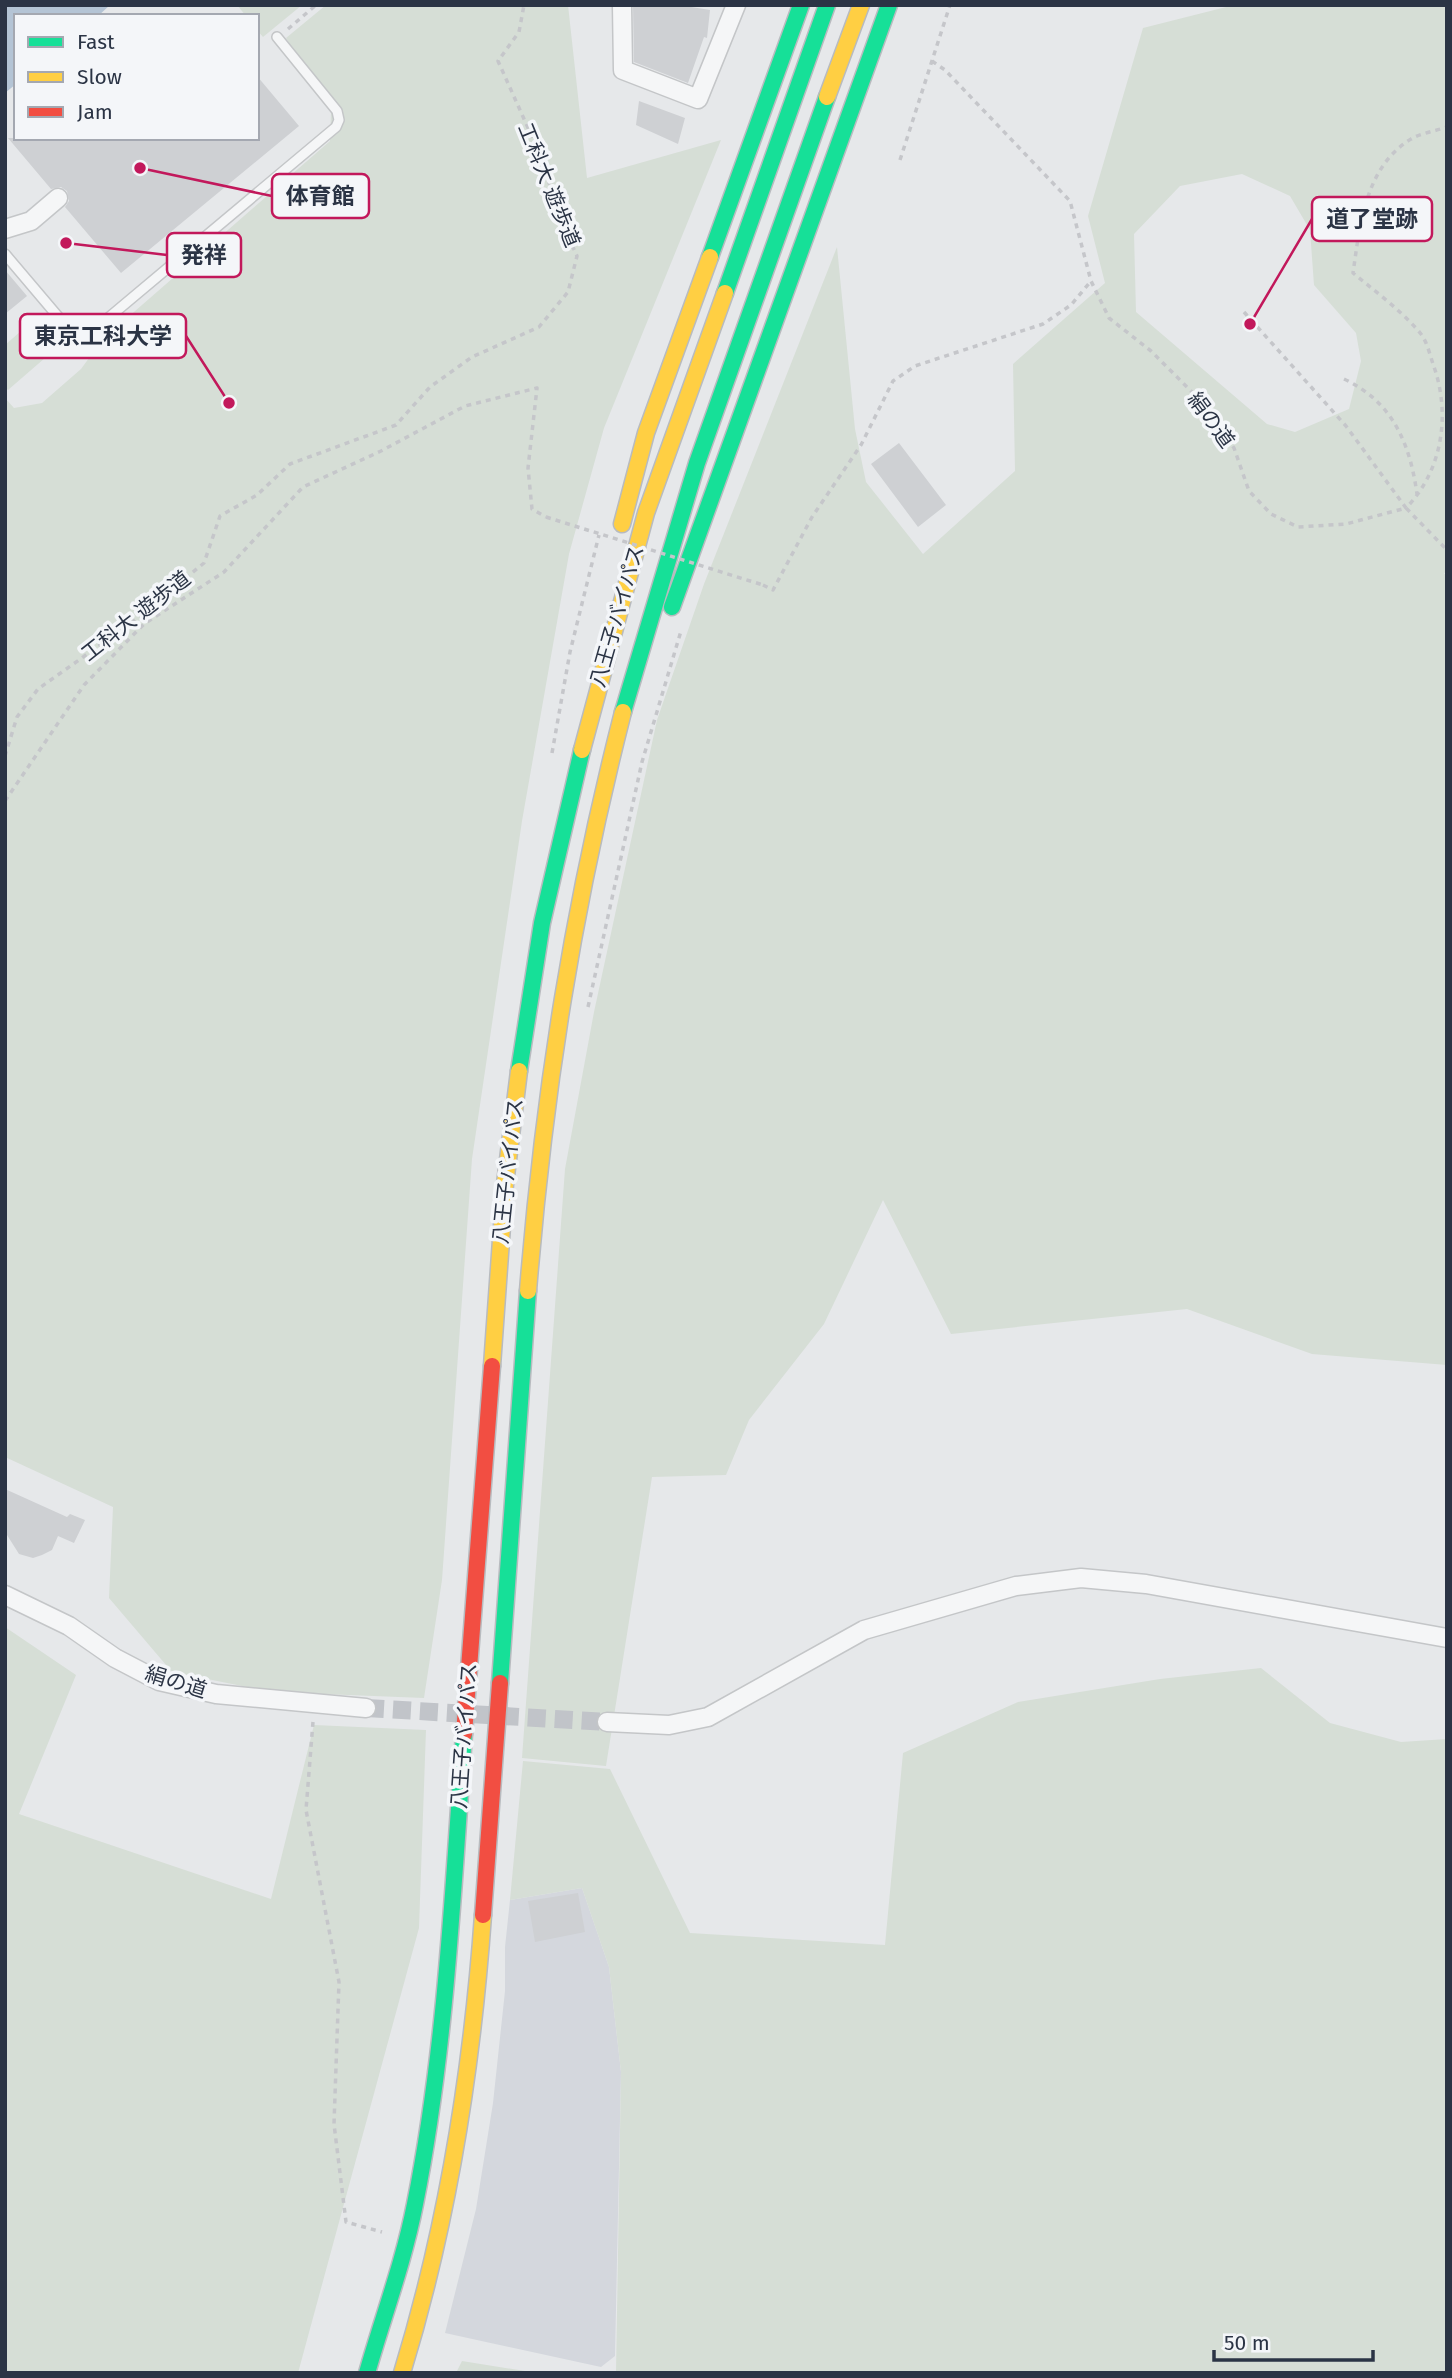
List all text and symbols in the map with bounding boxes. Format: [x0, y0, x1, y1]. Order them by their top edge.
legend [14, 14, 259, 140]
text: Fast [77, 29, 115, 55]
text: Slow [77, 64, 122, 90]
text: Jam [77, 99, 113, 125]
street label: 工科大 遊歩道 [512, 119, 586, 251]
callout: 体育館 [272, 174, 369, 218]
text: 体育館 [286, 182, 355, 210]
callout: 道了堂跡 [1312, 197, 1432, 241]
text: 道了堂跡 [1326, 205, 1418, 233]
callout: 発祥 [167, 233, 241, 277]
text: 発祥 [181, 241, 227, 269]
callout: 東京工科大学 [20, 314, 186, 358]
text: 東京工科大学 [34, 322, 172, 350]
street label: 絹の道 [1182, 387, 1240, 453]
street label: 八王子バイパス [584, 542, 650, 690]
street label: 工科大 遊歩道 [76, 565, 196, 667]
street label: 八王子バイパス [487, 1097, 529, 1245]
street label: 絹の道 [142, 1660, 210, 1704]
street label: 八王子バイパス [446, 1662, 482, 1810]
scale bar [1214, 2318, 1373, 2362]
text: 50 m [1224, 2330, 1270, 2356]

